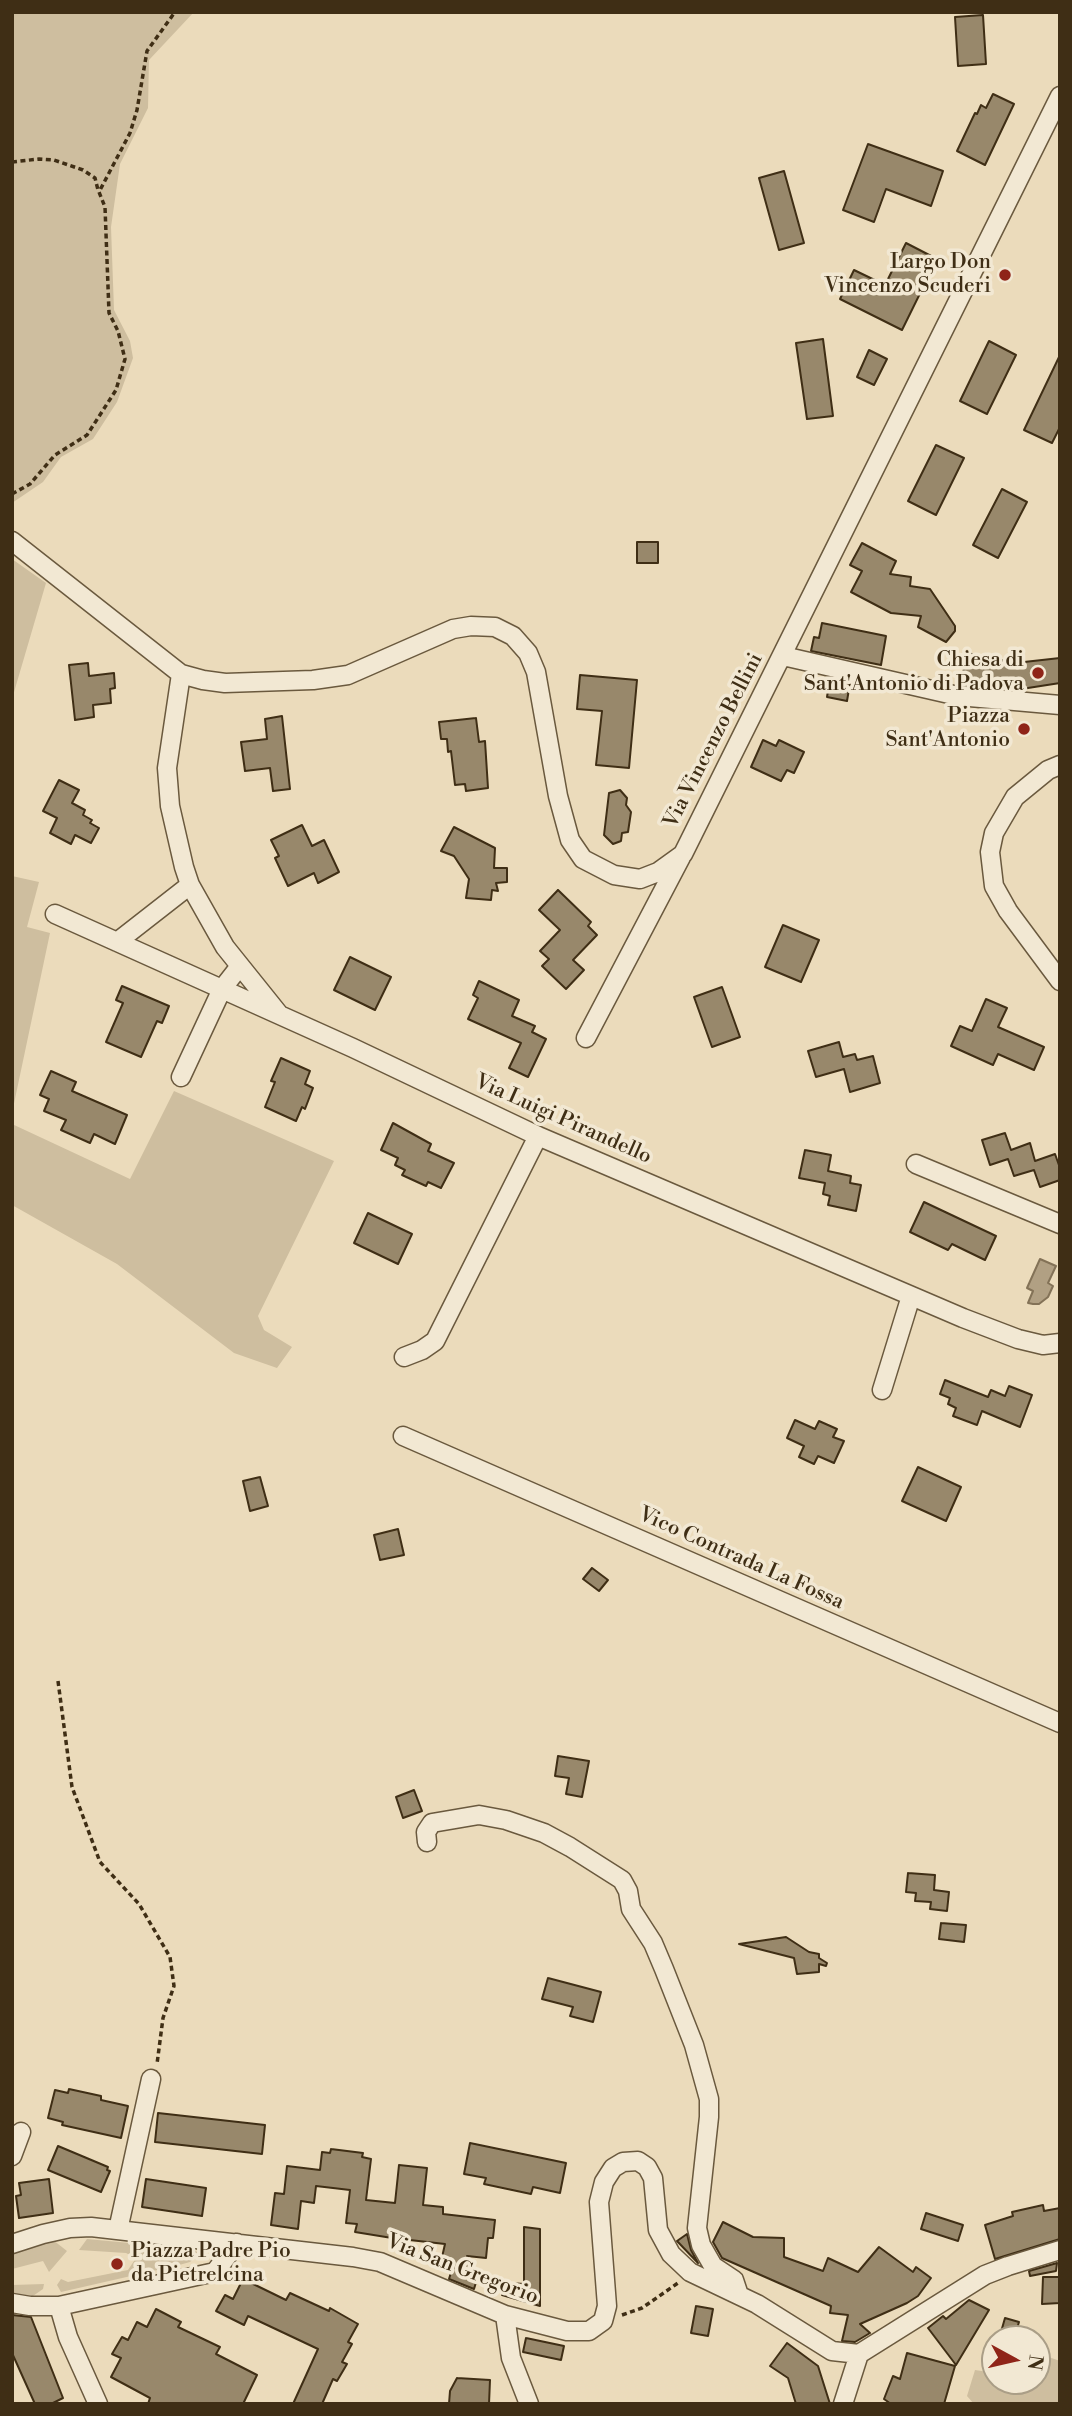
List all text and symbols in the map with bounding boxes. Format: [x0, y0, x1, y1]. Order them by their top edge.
place label: Largo Don Vincenzo Scuderi [824, 250, 991, 300]
marker: Largo Don Vincenzo Scuderi [997, 267, 1013, 283]
place label: Chiesa di Sant'Antonio di Padova [804, 648, 1024, 698]
street label: Via Vincenzo Bellini [659, 649, 769, 833]
marker: Chiesa di Sant'Antonio di Padova [1030, 665, 1046, 681]
place label: Piazza Sant'Antonio [886, 704, 1010, 754]
marker: Piazza Sant'Antonio [1016, 721, 1032, 737]
street label: Via Luigi Pirandello [471, 1070, 655, 1170]
street label: Vico Contrada La Fossa [634, 1502, 848, 1616]
street label: Via San Gregorio [382, 2229, 542, 2311]
place label: Piazza Padre Pio da Pietrelcina [131, 2239, 291, 2289]
marker: Piazza Padre Pio da Pietrelcina [109, 2256, 125, 2272]
north arrow [981, 2325, 1051, 2395]
text: N [1022, 2354, 1048, 2372]

